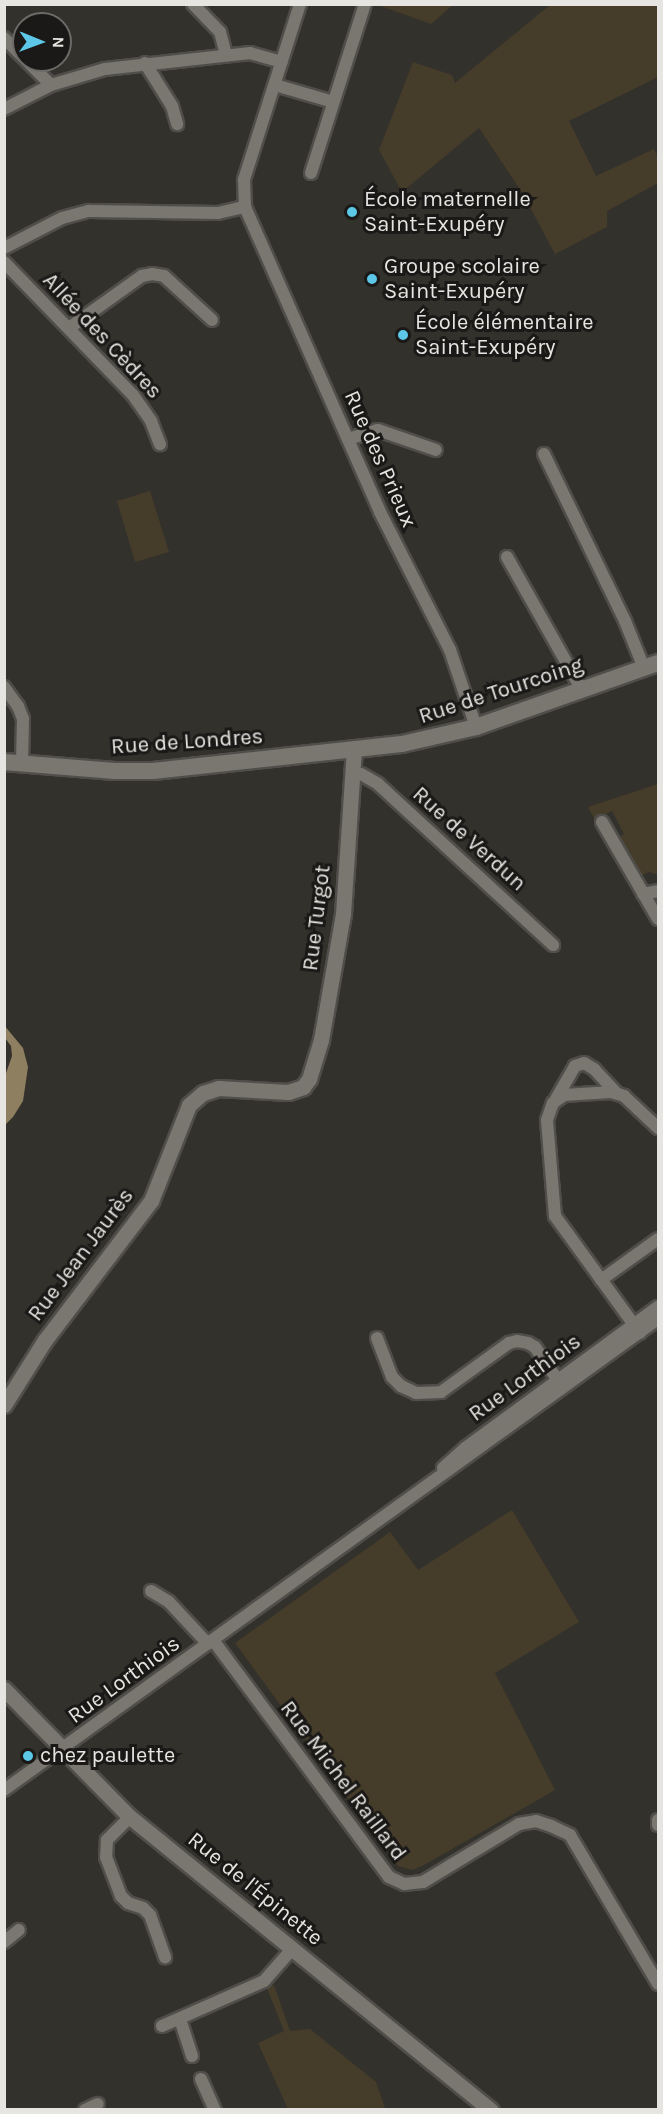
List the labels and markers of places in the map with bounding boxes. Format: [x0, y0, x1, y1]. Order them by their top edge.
place label: École maternelle Saint-Exupéry [364, 186, 531, 237]
marker: École maternelle Saint-Exupéry [345, 205, 359, 219]
place label: Groupe scolaire Saint-Exupéry [384, 253, 540, 304]
marker: Groupe scolaire Saint-Exupéry [365, 272, 379, 286]
place label: École élémentaire Saint-Exupéry [415, 309, 594, 360]
marker: École élémentaire Saint-Exupéry [396, 328, 410, 342]
place label: chez paulette [40, 1743, 175, 1769]
marker: chez paulette [21, 1749, 35, 1763]

